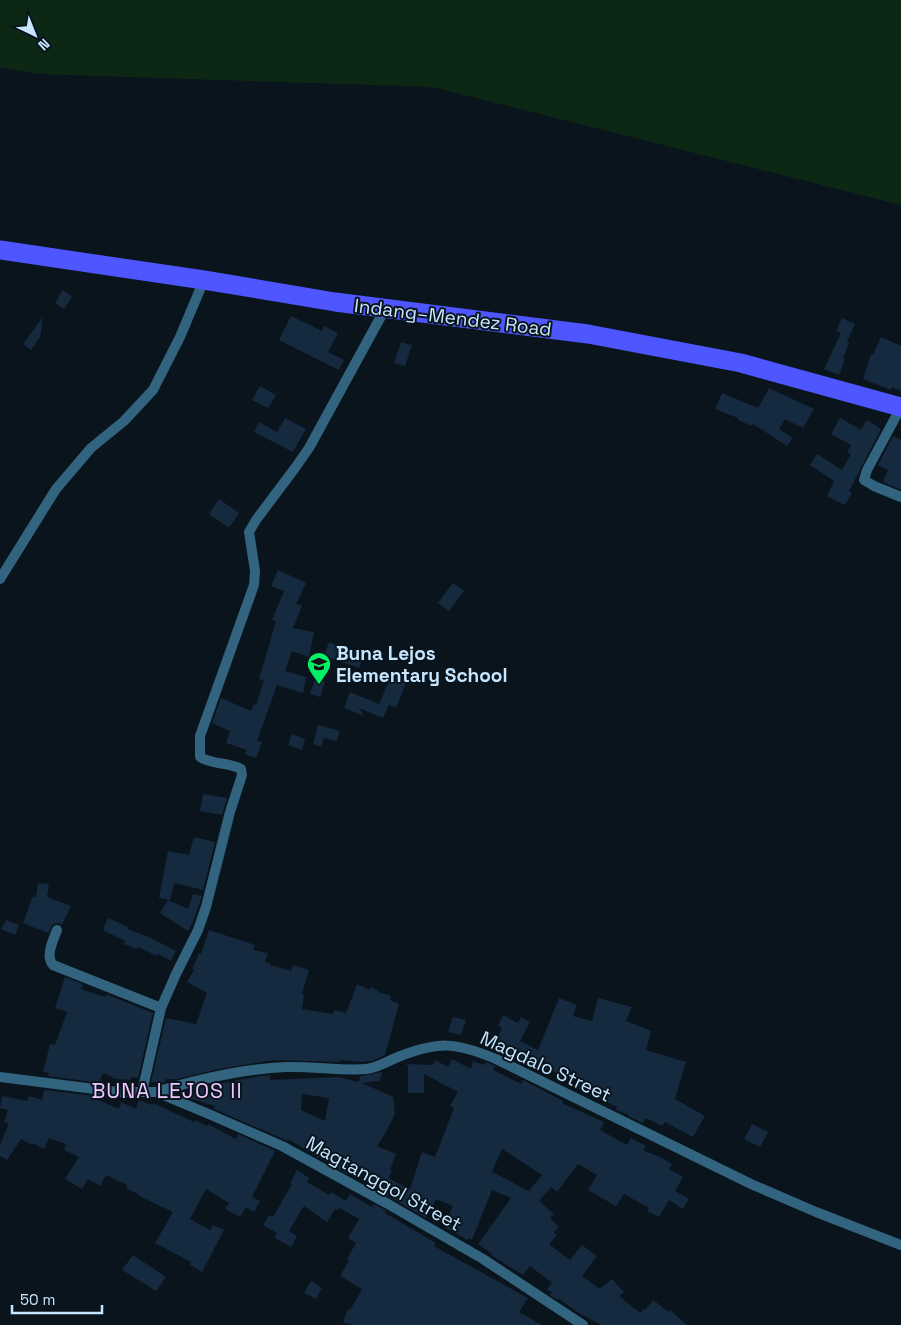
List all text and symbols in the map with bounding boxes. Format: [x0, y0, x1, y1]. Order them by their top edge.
north arrow [10, 10, 60, 60]
text: N [34, 35, 53, 54]
street label: Indang–Mendez Road [353, 293, 553, 342]
place label: Buna Lejos Elementary School [336, 641, 508, 688]
school or university icon: Buna Lejos Elementary School [306, 651, 332, 685]
street label: Magdalo Street [476, 1025, 615, 1108]
district label: BUNA LEJOS II [91, 1077, 243, 1104]
street label: Magtanggol Street [301, 1130, 466, 1237]
scale bar [12, 1282, 102, 1314]
text: 50 m [20, 1290, 55, 1309]

